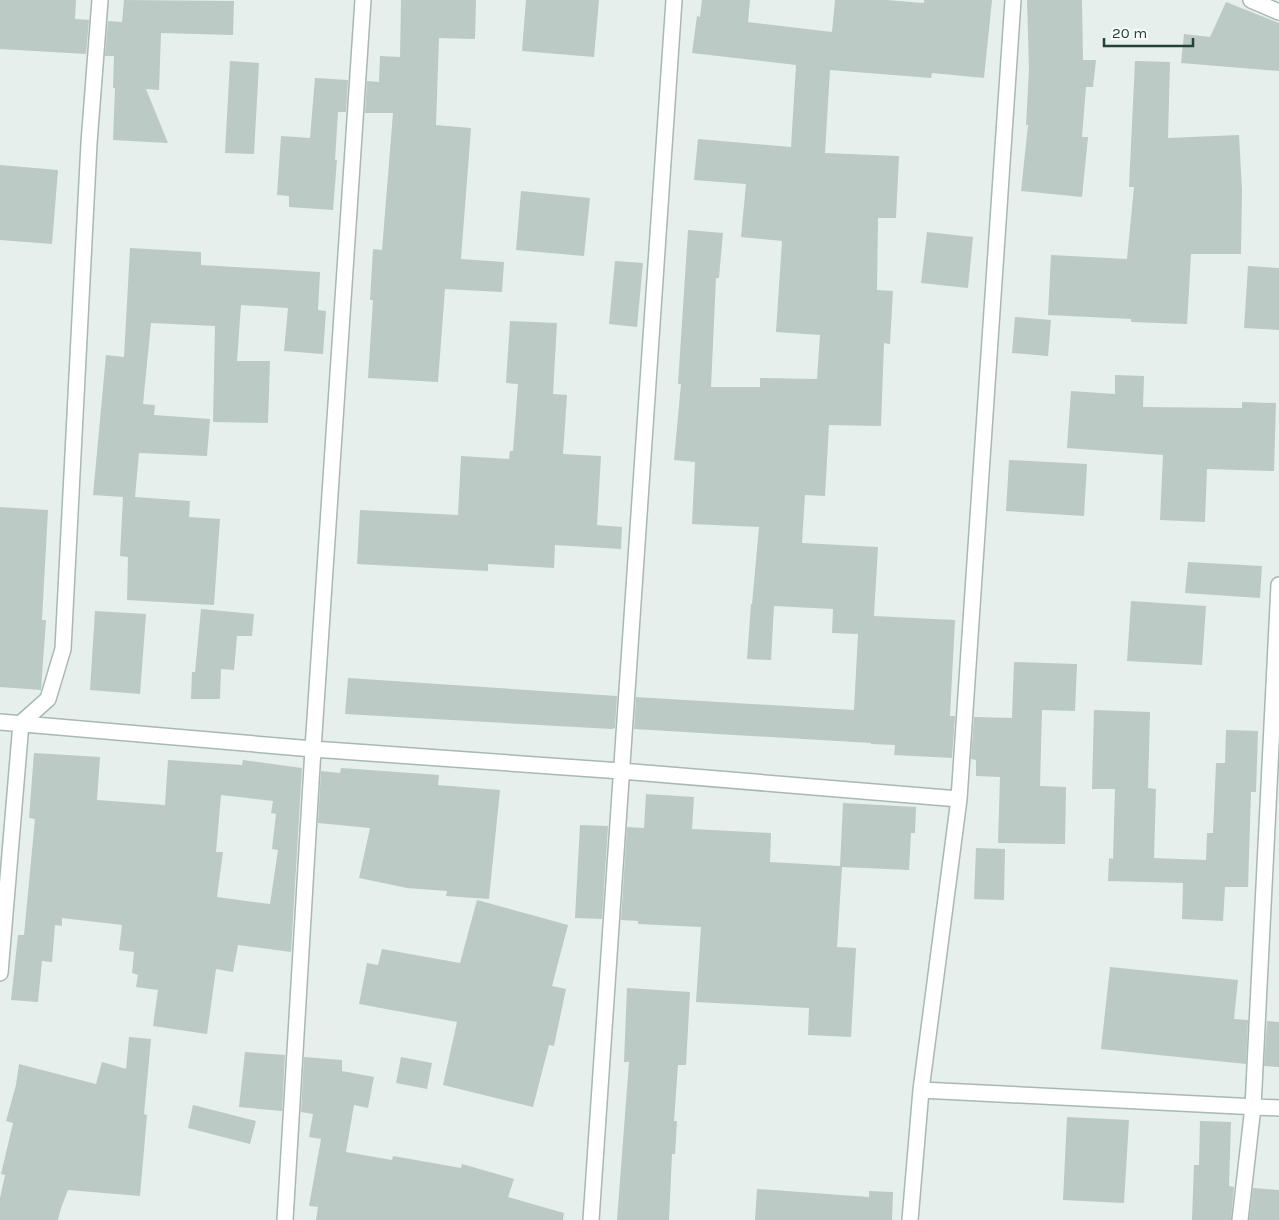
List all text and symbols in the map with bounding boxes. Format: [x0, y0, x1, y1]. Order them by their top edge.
scale bar [1104, 15, 1193, 47]
text: 20 m [1112, 24, 1147, 42]

